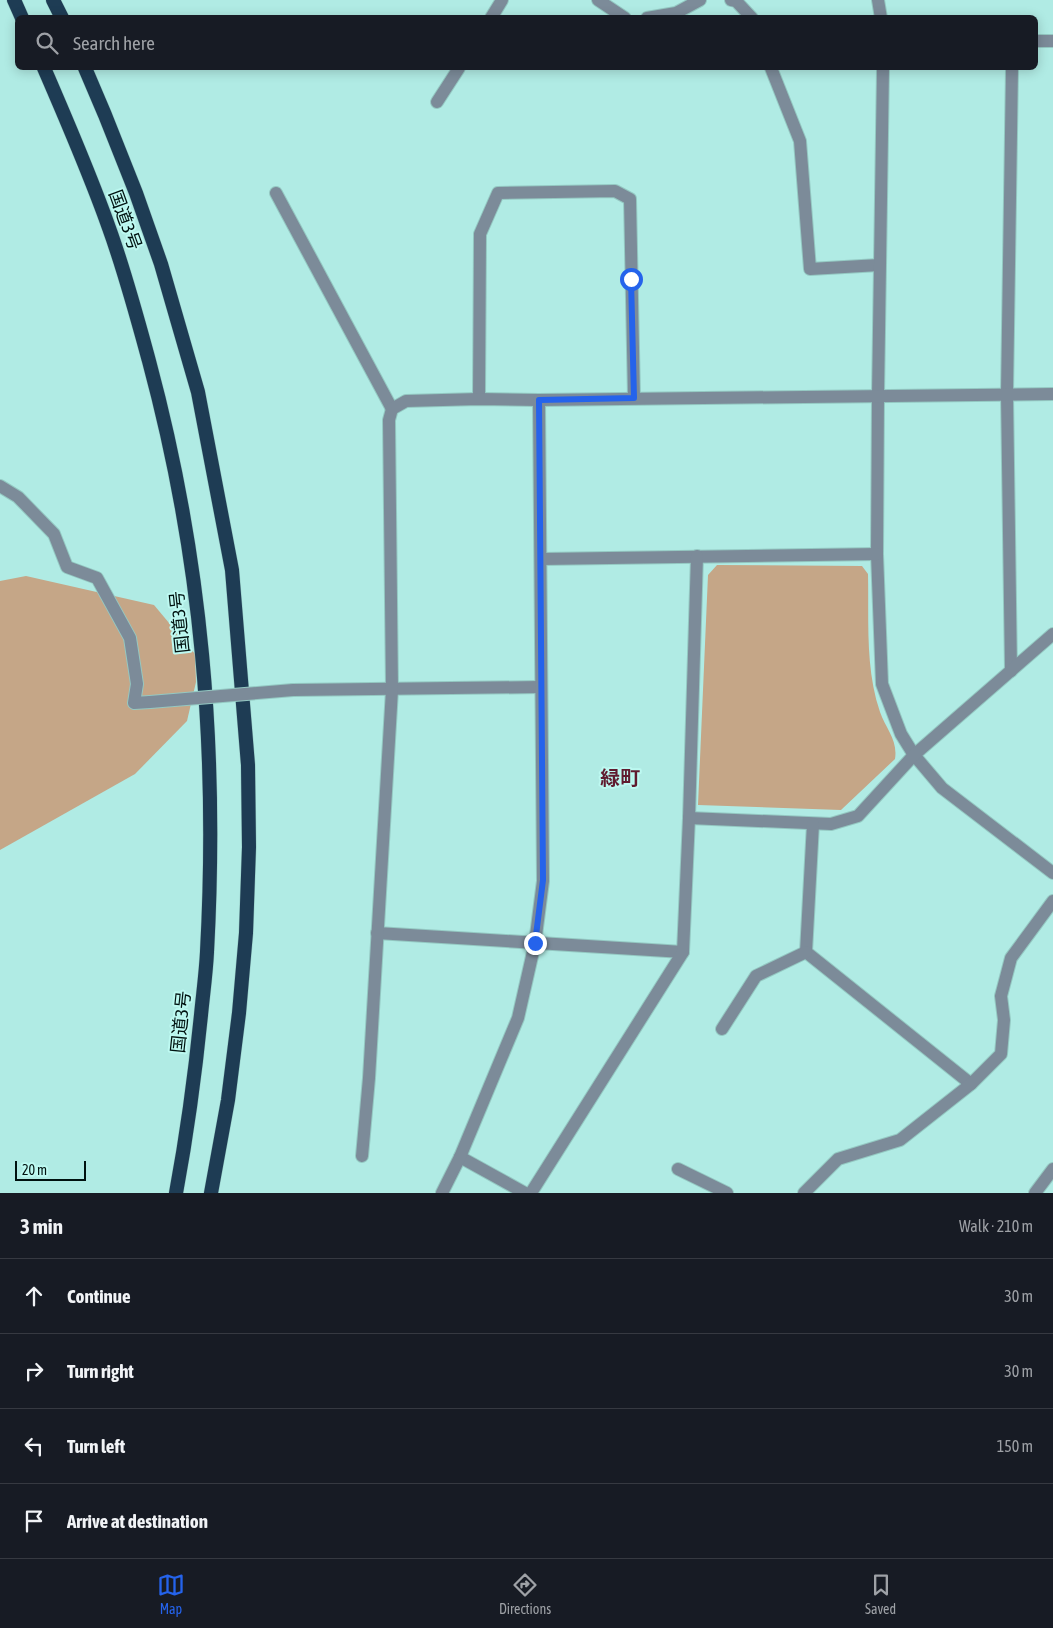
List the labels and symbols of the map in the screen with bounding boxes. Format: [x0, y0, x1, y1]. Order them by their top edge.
street label: 国道3号 [105, 187, 146, 253]
route start [620, 268, 643, 291]
street label: 国道3号 [166, 590, 193, 654]
district label: 緑町 [600, 766, 640, 789]
route end [524, 932, 547, 955]
street label: 国道3号 [167, 990, 194, 1054]
scale bar [15, 1158, 86, 1181]

